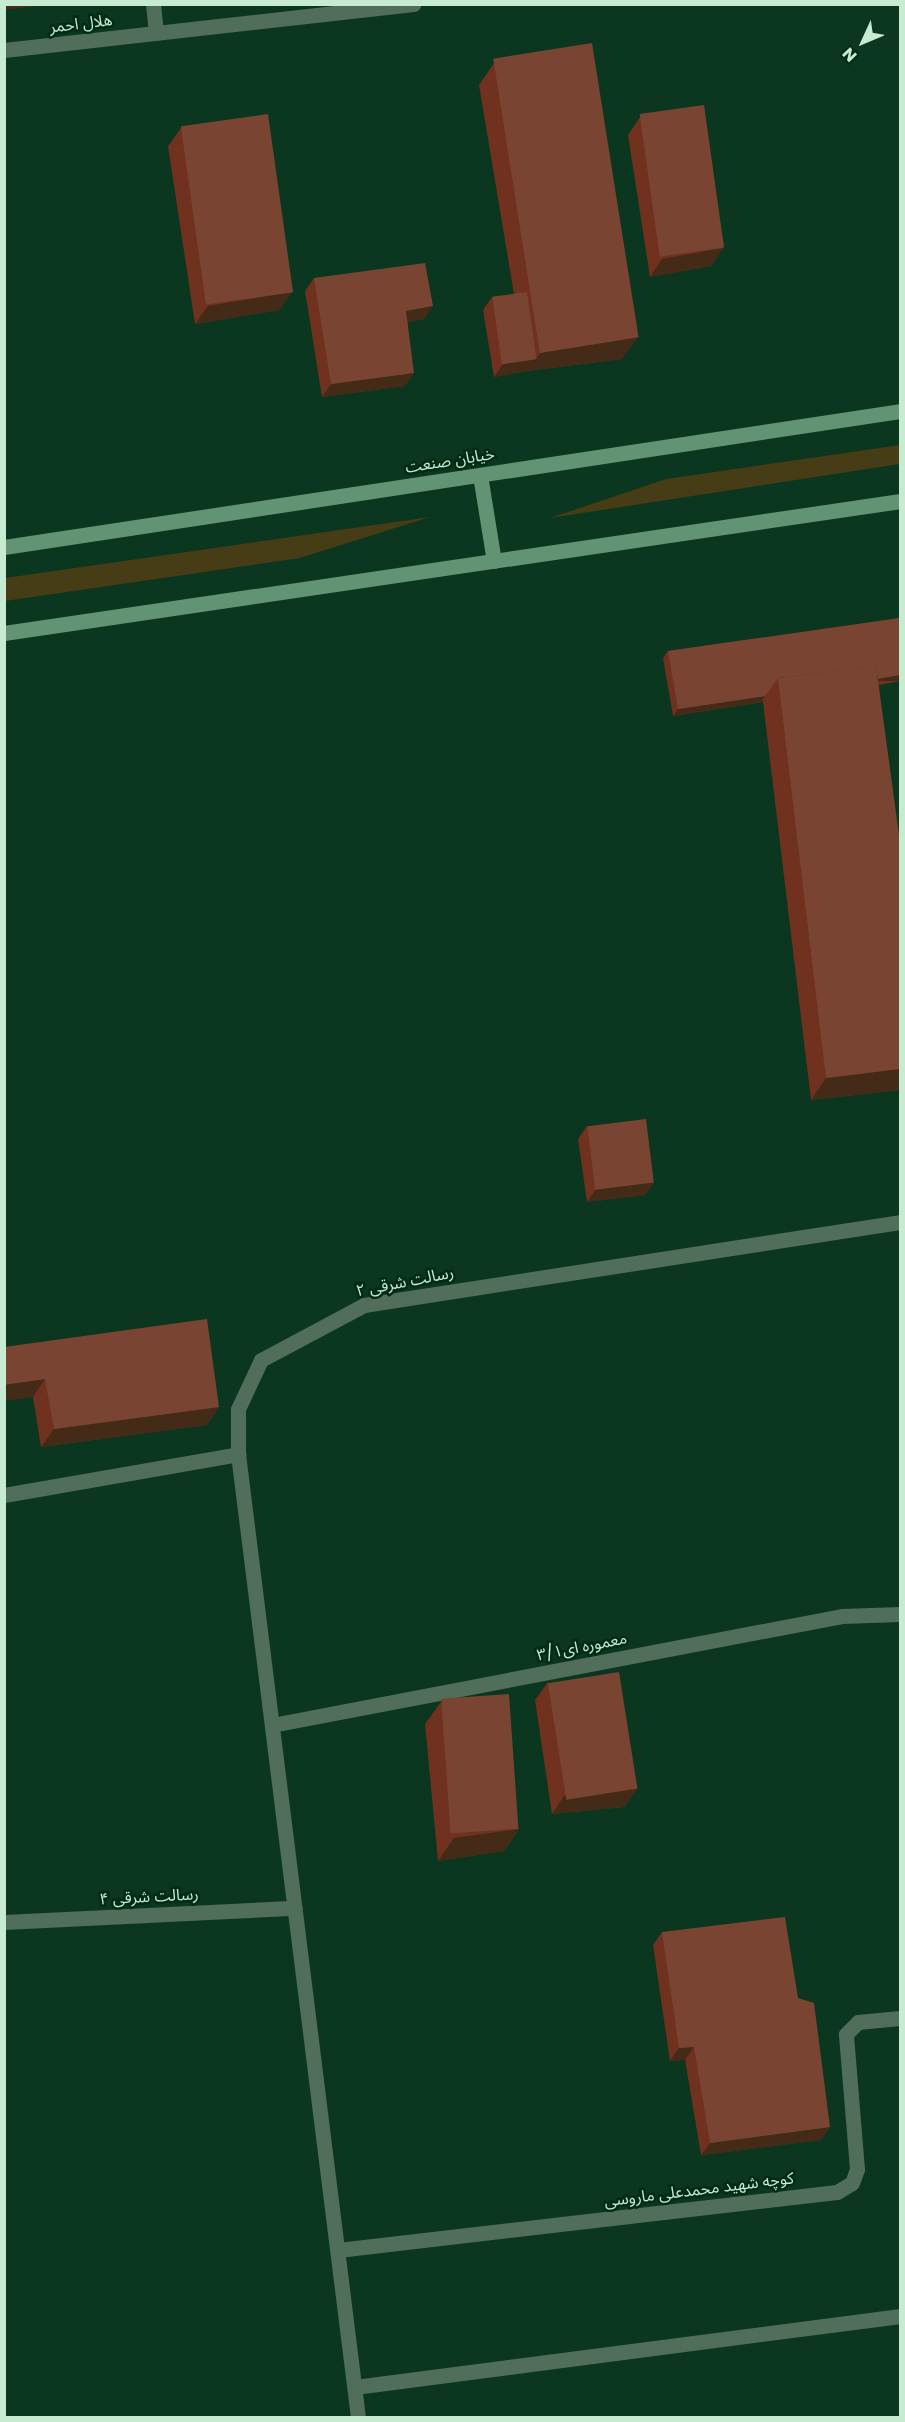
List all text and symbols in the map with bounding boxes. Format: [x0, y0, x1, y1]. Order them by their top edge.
street label: هلال احمر [49, 11, 113, 37]
north arrow [833, 12, 893, 72]
text: N [837, 43, 862, 67]
street label: خیابان صنعت [404, 444, 496, 478]
street label: رسالت شرقی ۲ [354, 1263, 456, 1301]
street label: معموره ای۳/۱ [535, 1629, 629, 1665]
street label: رسالت شرقی ۴ [99, 1885, 199, 1909]
street label: کوچه شهید محمدعلی ماروسی [603, 2169, 795, 2211]

